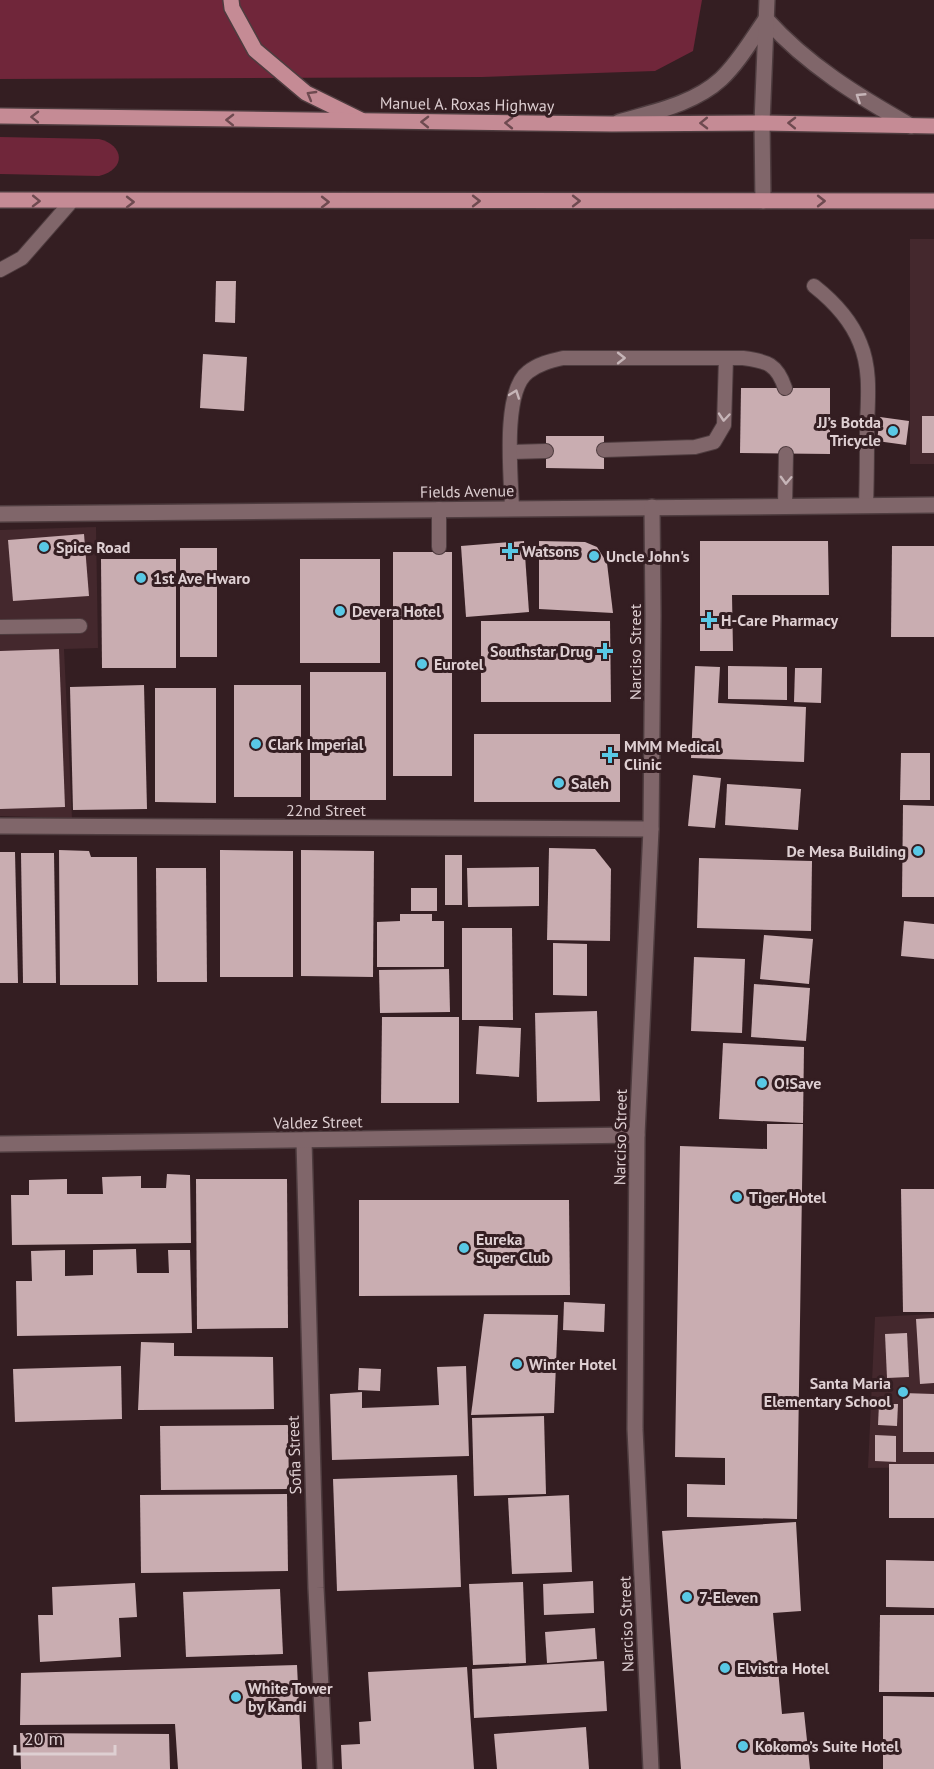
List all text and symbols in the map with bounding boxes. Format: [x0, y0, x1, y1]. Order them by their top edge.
one-way arrow [307, 90, 317, 102]
street label: Manuel A. Roxas Highway [380, 92, 555, 116]
one-way arrow [856, 92, 866, 104]
one-way arrow [31, 111, 40, 123]
one-way arrow [226, 113, 235, 126]
one-way arrow [421, 116, 430, 128]
one-way arrow [504, 117, 513, 129]
one-way arrow [699, 117, 708, 129]
one-way arrow [787, 117, 796, 129]
one-way arrow [31, 195, 40, 207]
one-way arrow [320, 195, 329, 208]
one-way arrow [472, 195, 481, 207]
one-way arrow [572, 195, 581, 207]
one-way arrow [817, 195, 826, 207]
one-way arrow [125, 196, 134, 208]
one-way arrow [617, 352, 626, 364]
one-way arrow [508, 389, 521, 400]
one-way arrow [718, 412, 731, 421]
place label: JJ’s Botda Tricycle [816, 412, 881, 450]
marker: JJ’s Botda Tricycle [886, 424, 900, 438]
one-way arrow [779, 475, 792, 484]
street label: Fields Avenue [420, 480, 514, 502]
place label: Spice Road [56, 537, 130, 557]
marker: Spice Road [37, 540, 51, 554]
place label: Watsons [522, 541, 580, 561]
marker: Watsons [503, 544, 517, 558]
place label: Uncle John's [606, 546, 690, 566]
marker: Uncle John's [587, 549, 601, 563]
place label: 1st Ave Hwaro [153, 568, 251, 588]
marker: 1st Ave Hwaro [134, 571, 148, 585]
place label: Devera Hotel [352, 601, 441, 621]
street label: Narciso Street [625, 603, 645, 700]
marker: Devera Hotel [333, 604, 347, 618]
place label: H-Care Pharmacy [721, 610, 839, 630]
marker: H-Care Pharmacy [702, 613, 716, 627]
place label: Southstar Drug [490, 641, 593, 661]
marker: Southstar Drug [598, 644, 612, 658]
place label: Eurotel [434, 654, 484, 674]
marker: Eurotel [415, 657, 429, 671]
place label: Clark Imperial [268, 734, 364, 754]
place label: MMM Medical Clinic [624, 736, 720, 774]
marker: Clark Imperial [249, 737, 263, 751]
marker: MMM Medical Clinic [601, 746, 619, 764]
place label: Saleh [571, 773, 609, 793]
marker: Saleh [552, 776, 566, 790]
street label: 22nd Street [286, 800, 367, 820]
place label: De Mesa Building [787, 841, 906, 861]
marker: De Mesa Building [911, 844, 925, 858]
place label: O!Save [774, 1073, 822, 1093]
marker: O!Save [755, 1076, 769, 1090]
street label: Narciso Street [609, 1088, 631, 1185]
street label: Valdez Street [272, 1111, 363, 1133]
place label: Tiger Hotel [749, 1187, 826, 1207]
marker: Tiger Hotel [730, 1190, 744, 1204]
place label: Eureka Super Club [476, 1229, 551, 1267]
marker: Eureka Super Club [457, 1241, 471, 1255]
place label: Winter Hotel [529, 1354, 617, 1374]
marker: Winter Hotel [510, 1357, 524, 1371]
place label: Santa Maria Elementary School [764, 1373, 891, 1411]
marker: Santa Maria Elementary School [896, 1385, 910, 1399]
street label: Sofia Street [283, 1415, 305, 1495]
street label: Narciso Street [614, 1575, 638, 1672]
place label: 7-Eleven [699, 1587, 758, 1607]
marker: 7-Eleven [680, 1590, 694, 1604]
place label: Elvistra Hotel [737, 1658, 830, 1678]
marker: Elvistra Hotel [718, 1661, 732, 1675]
place label: White Tower by Kandi [248, 1678, 333, 1716]
marker: White Tower by Kandi [229, 1690, 243, 1704]
scale bar [15, 1718, 116, 1756]
text: 20 m [24, 1727, 63, 1750]
place label: Kokomo’s Suite Hotel [755, 1736, 899, 1756]
marker: Kokomo’s Suite Hotel [736, 1739, 750, 1753]

